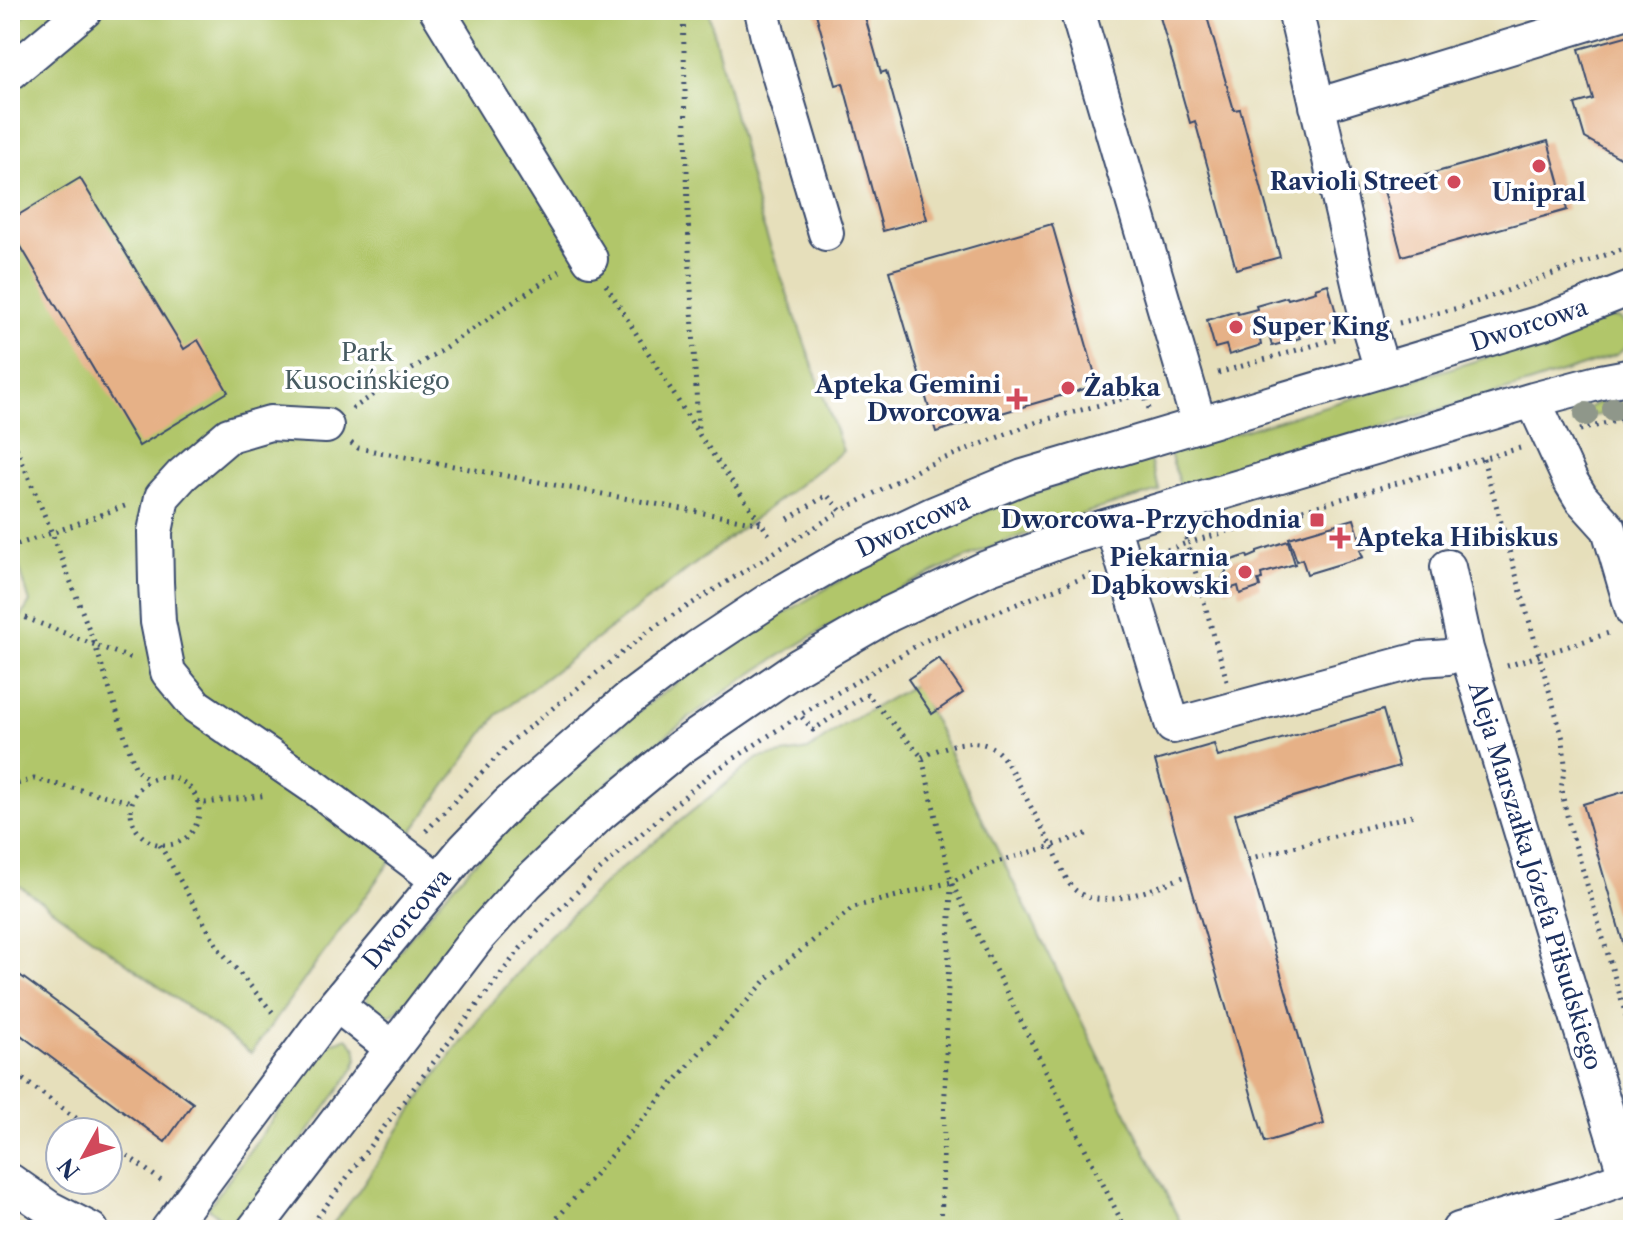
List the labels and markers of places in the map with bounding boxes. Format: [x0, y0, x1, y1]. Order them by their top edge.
marker: Unipral [1530, 157, 1548, 175]
place label: Ravioli Street [1270, 167, 1438, 196]
marker: Ravioli Street [1445, 173, 1463, 191]
place label: Unipral [1492, 178, 1586, 207]
place label: Super King [1252, 312, 1390, 341]
marker: Super King [1227, 318, 1245, 336]
place label: Apteka Gemini Dworcowa [814, 370, 1002, 427]
place label: Żabka [1084, 372, 1161, 402]
marker: Żabka [1059, 379, 1077, 397]
marker: Apteka Gemini Dworcowa [1008, 390, 1026, 408]
place label: Dworcowa-Przychodnia [1001, 505, 1302, 534]
marker: Dworcowa-Przychodnia [1308, 511, 1326, 529]
place label: Apteka Hibiskus [1355, 523, 1558, 552]
marker: Apteka Hibiskus [1331, 529, 1349, 547]
place label: Piekarnia Dąbkowski [1091, 543, 1230, 600]
marker: Piekarnia Dąbkowski [1236, 563, 1254, 581]

